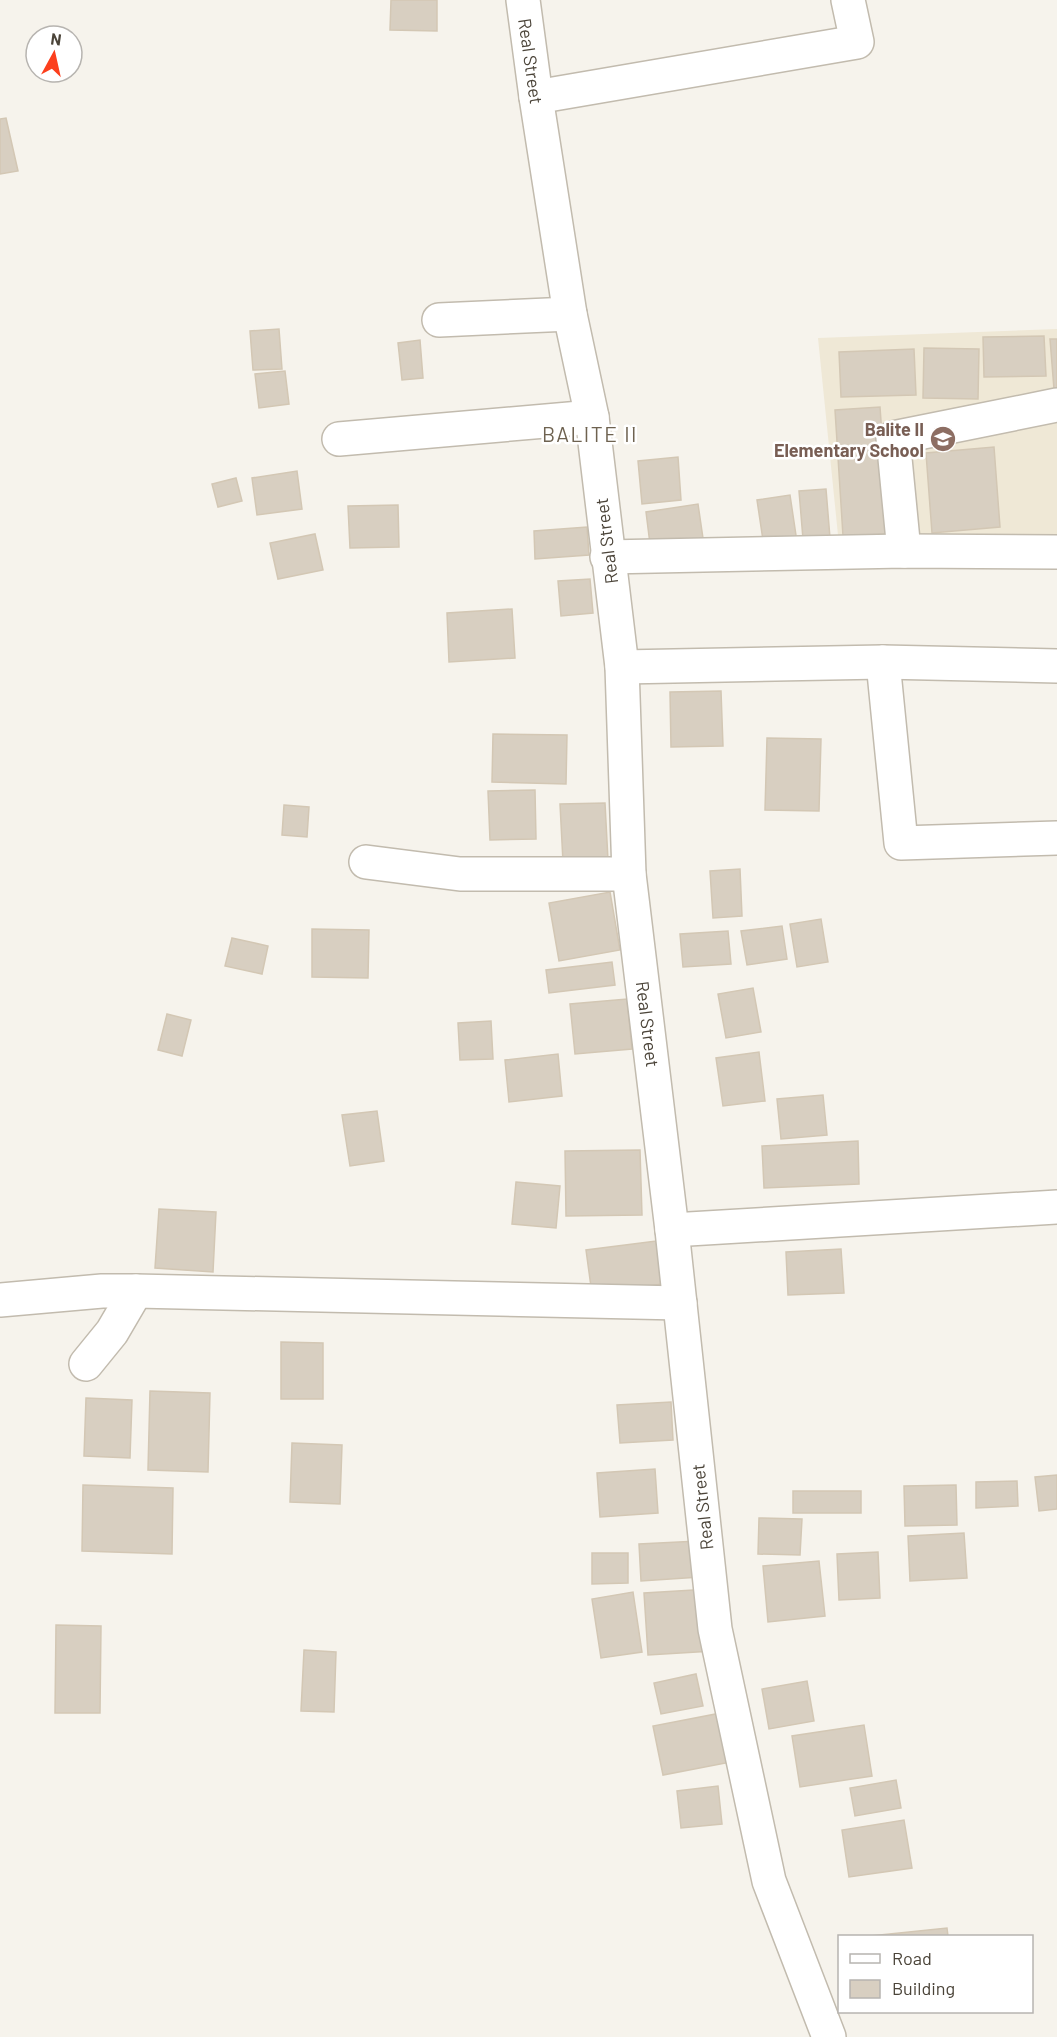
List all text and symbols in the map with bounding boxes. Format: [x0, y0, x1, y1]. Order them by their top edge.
street label: Real Street [514, 17, 548, 105]
north arrow [24, 24, 84, 84]
text: N [50, 29, 63, 49]
place label: Balite II Elementary School [774, 418, 924, 461]
district label: BALITE II [542, 421, 638, 446]
school or university icon: Balite II Elementary School [928, 424, 958, 454]
street label: Real Street [590, 497, 622, 585]
street label: Real Street [632, 980, 664, 1068]
street label: Real Street [687, 1463, 717, 1551]
legend [838, 1935, 1033, 2013]
text: Road [892, 1947, 932, 1969]
text: Building [892, 1977, 955, 1999]

